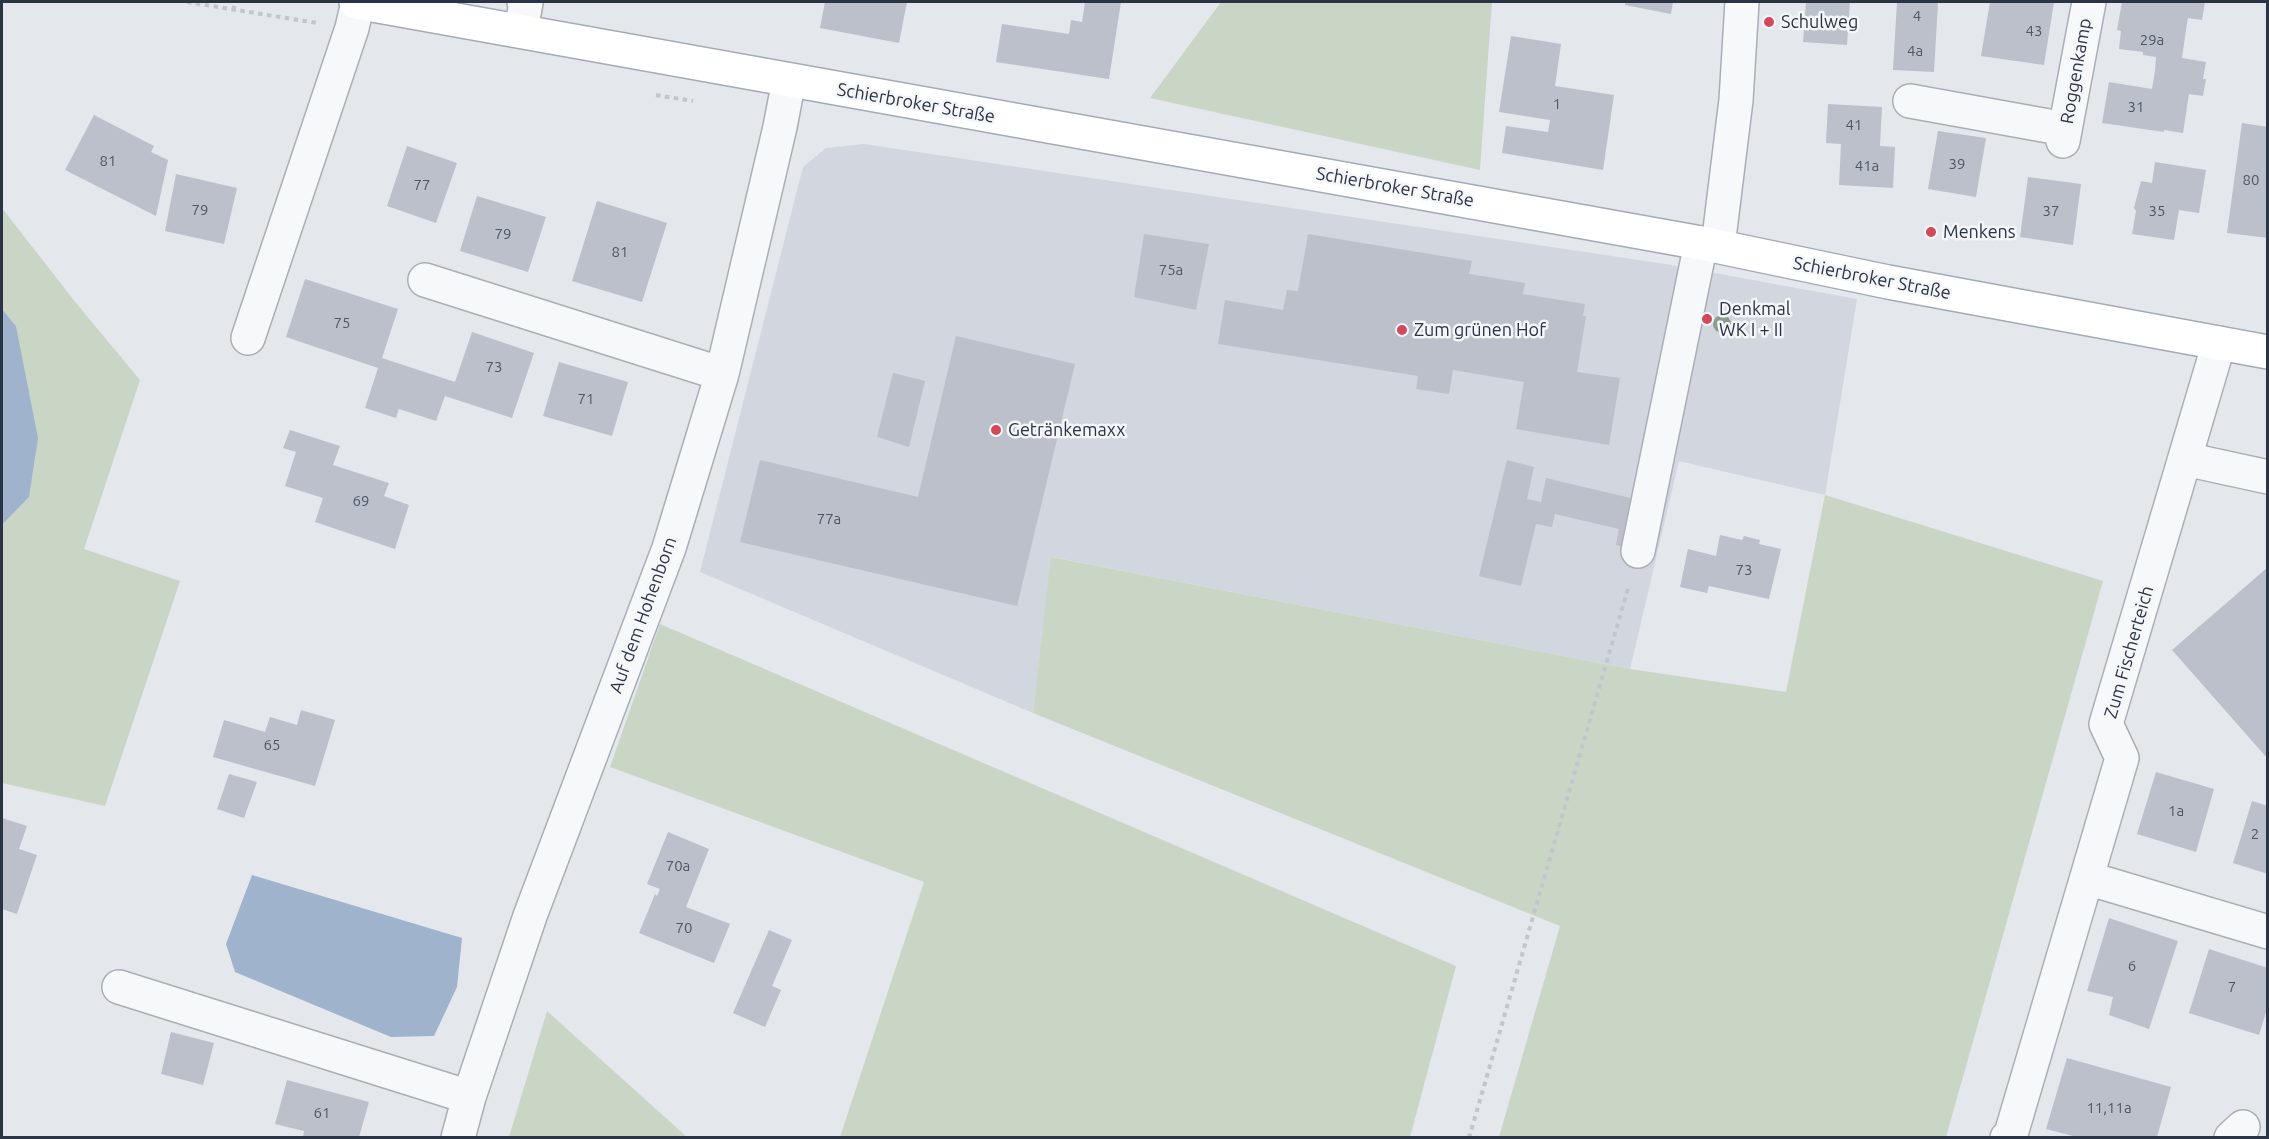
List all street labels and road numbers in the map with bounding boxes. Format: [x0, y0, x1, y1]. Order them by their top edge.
street label: Roggenkamp [2056, 16, 2096, 126]
street label: Schierbroker Straße [835, 78, 997, 128]
street label: Schierbroker Straße [1314, 162, 1476, 212]
street label: Schierbroker Straße [1791, 252, 1953, 304]
street label: Auf dem Hohenborn [605, 534, 681, 696]
street label: Zum Fischerteich [2100, 583, 2158, 721]

